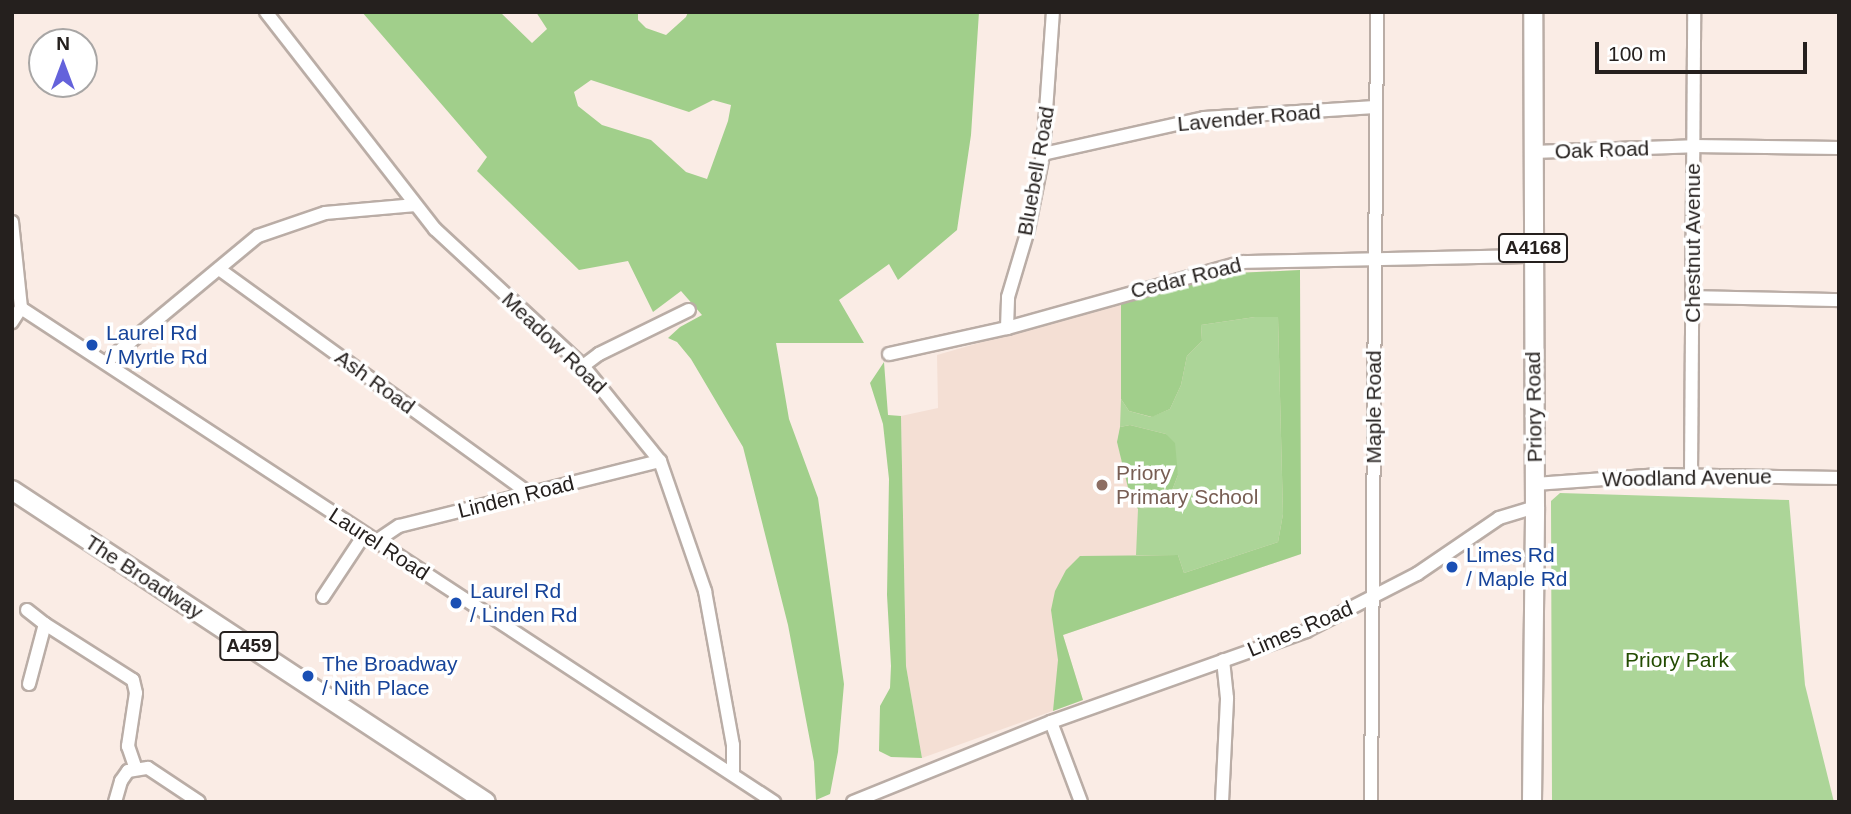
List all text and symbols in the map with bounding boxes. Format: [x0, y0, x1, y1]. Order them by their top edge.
north arrow [28, 28, 98, 98]
scale bar [1599, 28, 1811, 72]
text: N [56, 33, 70, 54]
text: 100 m [1608, 42, 1666, 65]
street label: Lavender Road [1176, 99, 1322, 137]
street label: Bluebell Road [1012, 104, 1060, 238]
street label: Oak Road [1554, 136, 1650, 164]
street label: Chestnut Avenue [1680, 163, 1706, 323]
road number: A4168 [1498, 232, 1568, 264]
street label: Cedar Road [1128, 252, 1244, 304]
street label: Meadow Road [497, 287, 611, 399]
place label: Laurel Rd / Myrtle Rd [106, 320, 208, 370]
marker: Laurel Rd / Myrtle Rd [84, 337, 100, 353]
street label: Ash Road [330, 345, 420, 419]
street label: Maple Road [1361, 350, 1387, 464]
street label: Priory Road [1520, 351, 1548, 463]
place label: Priory Primary School [1116, 460, 1258, 510]
street label: Woodland Avenue [1601, 464, 1773, 492]
street label: Linden Road [455, 470, 577, 524]
marker: Priory Primary School [1094, 477, 1110, 493]
street label: Laurel Road [324, 502, 434, 586]
street label: The Broadway [80, 530, 208, 624]
place label: Limes Rd / Maple Rd [1466, 542, 1568, 592]
marker: Limes Rd / Maple Rd [1444, 559, 1460, 575]
place label: Laurel Rd / Linden Rd [470, 578, 577, 628]
marker: Laurel Rd / Linden Rd [448, 595, 464, 611]
street label: Limes Road [1244, 596, 1356, 662]
road number: A459 [219, 631, 279, 662]
park label: Priory Park [1625, 647, 1729, 673]
place label: The Broadway / Nith Place [322, 651, 457, 701]
marker: The Broadway / Nith Place [300, 668, 316, 684]

